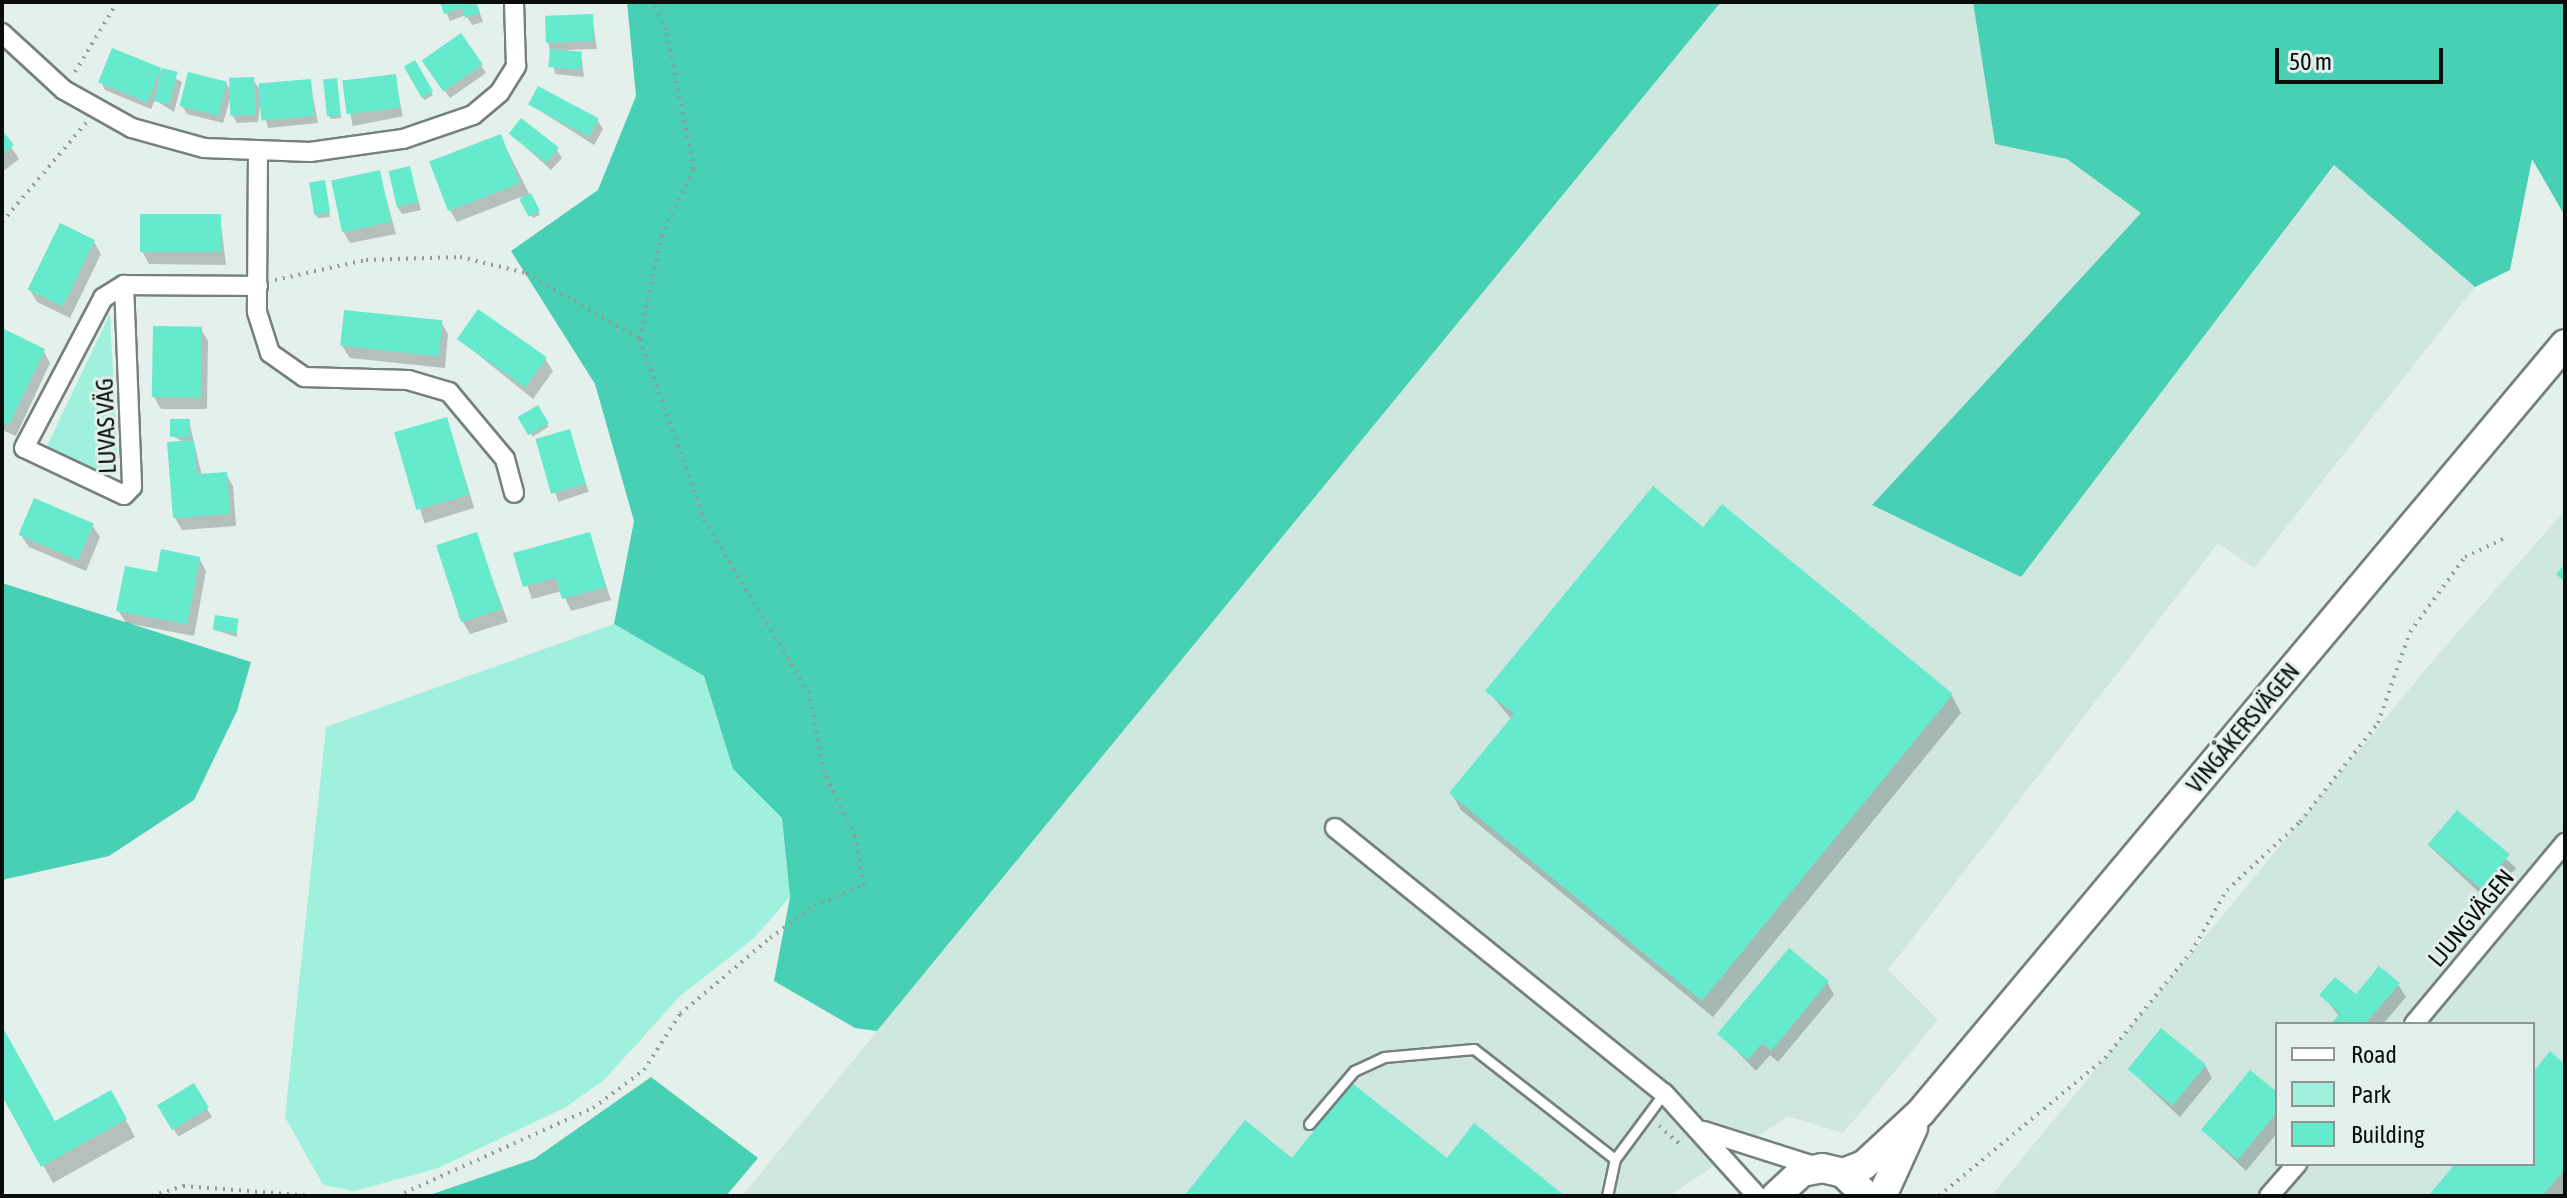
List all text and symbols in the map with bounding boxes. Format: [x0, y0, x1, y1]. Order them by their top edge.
scale bar [2279, 32, 2447, 82]
text: 50 m [2289, 48, 2332, 75]
street label: LUVAS VÄG [90, 378, 122, 474]
street label: VINGÅKERSVÄGEN [2180, 657, 2306, 799]
street label: LJUNGVÄGEN [2422, 863, 2520, 973]
legend [2275, 1022, 2535, 1166]
text: Road [2351, 1041, 2397, 1068]
text: Park [2351, 1081, 2391, 1108]
text: Building [2351, 1121, 2424, 1148]

